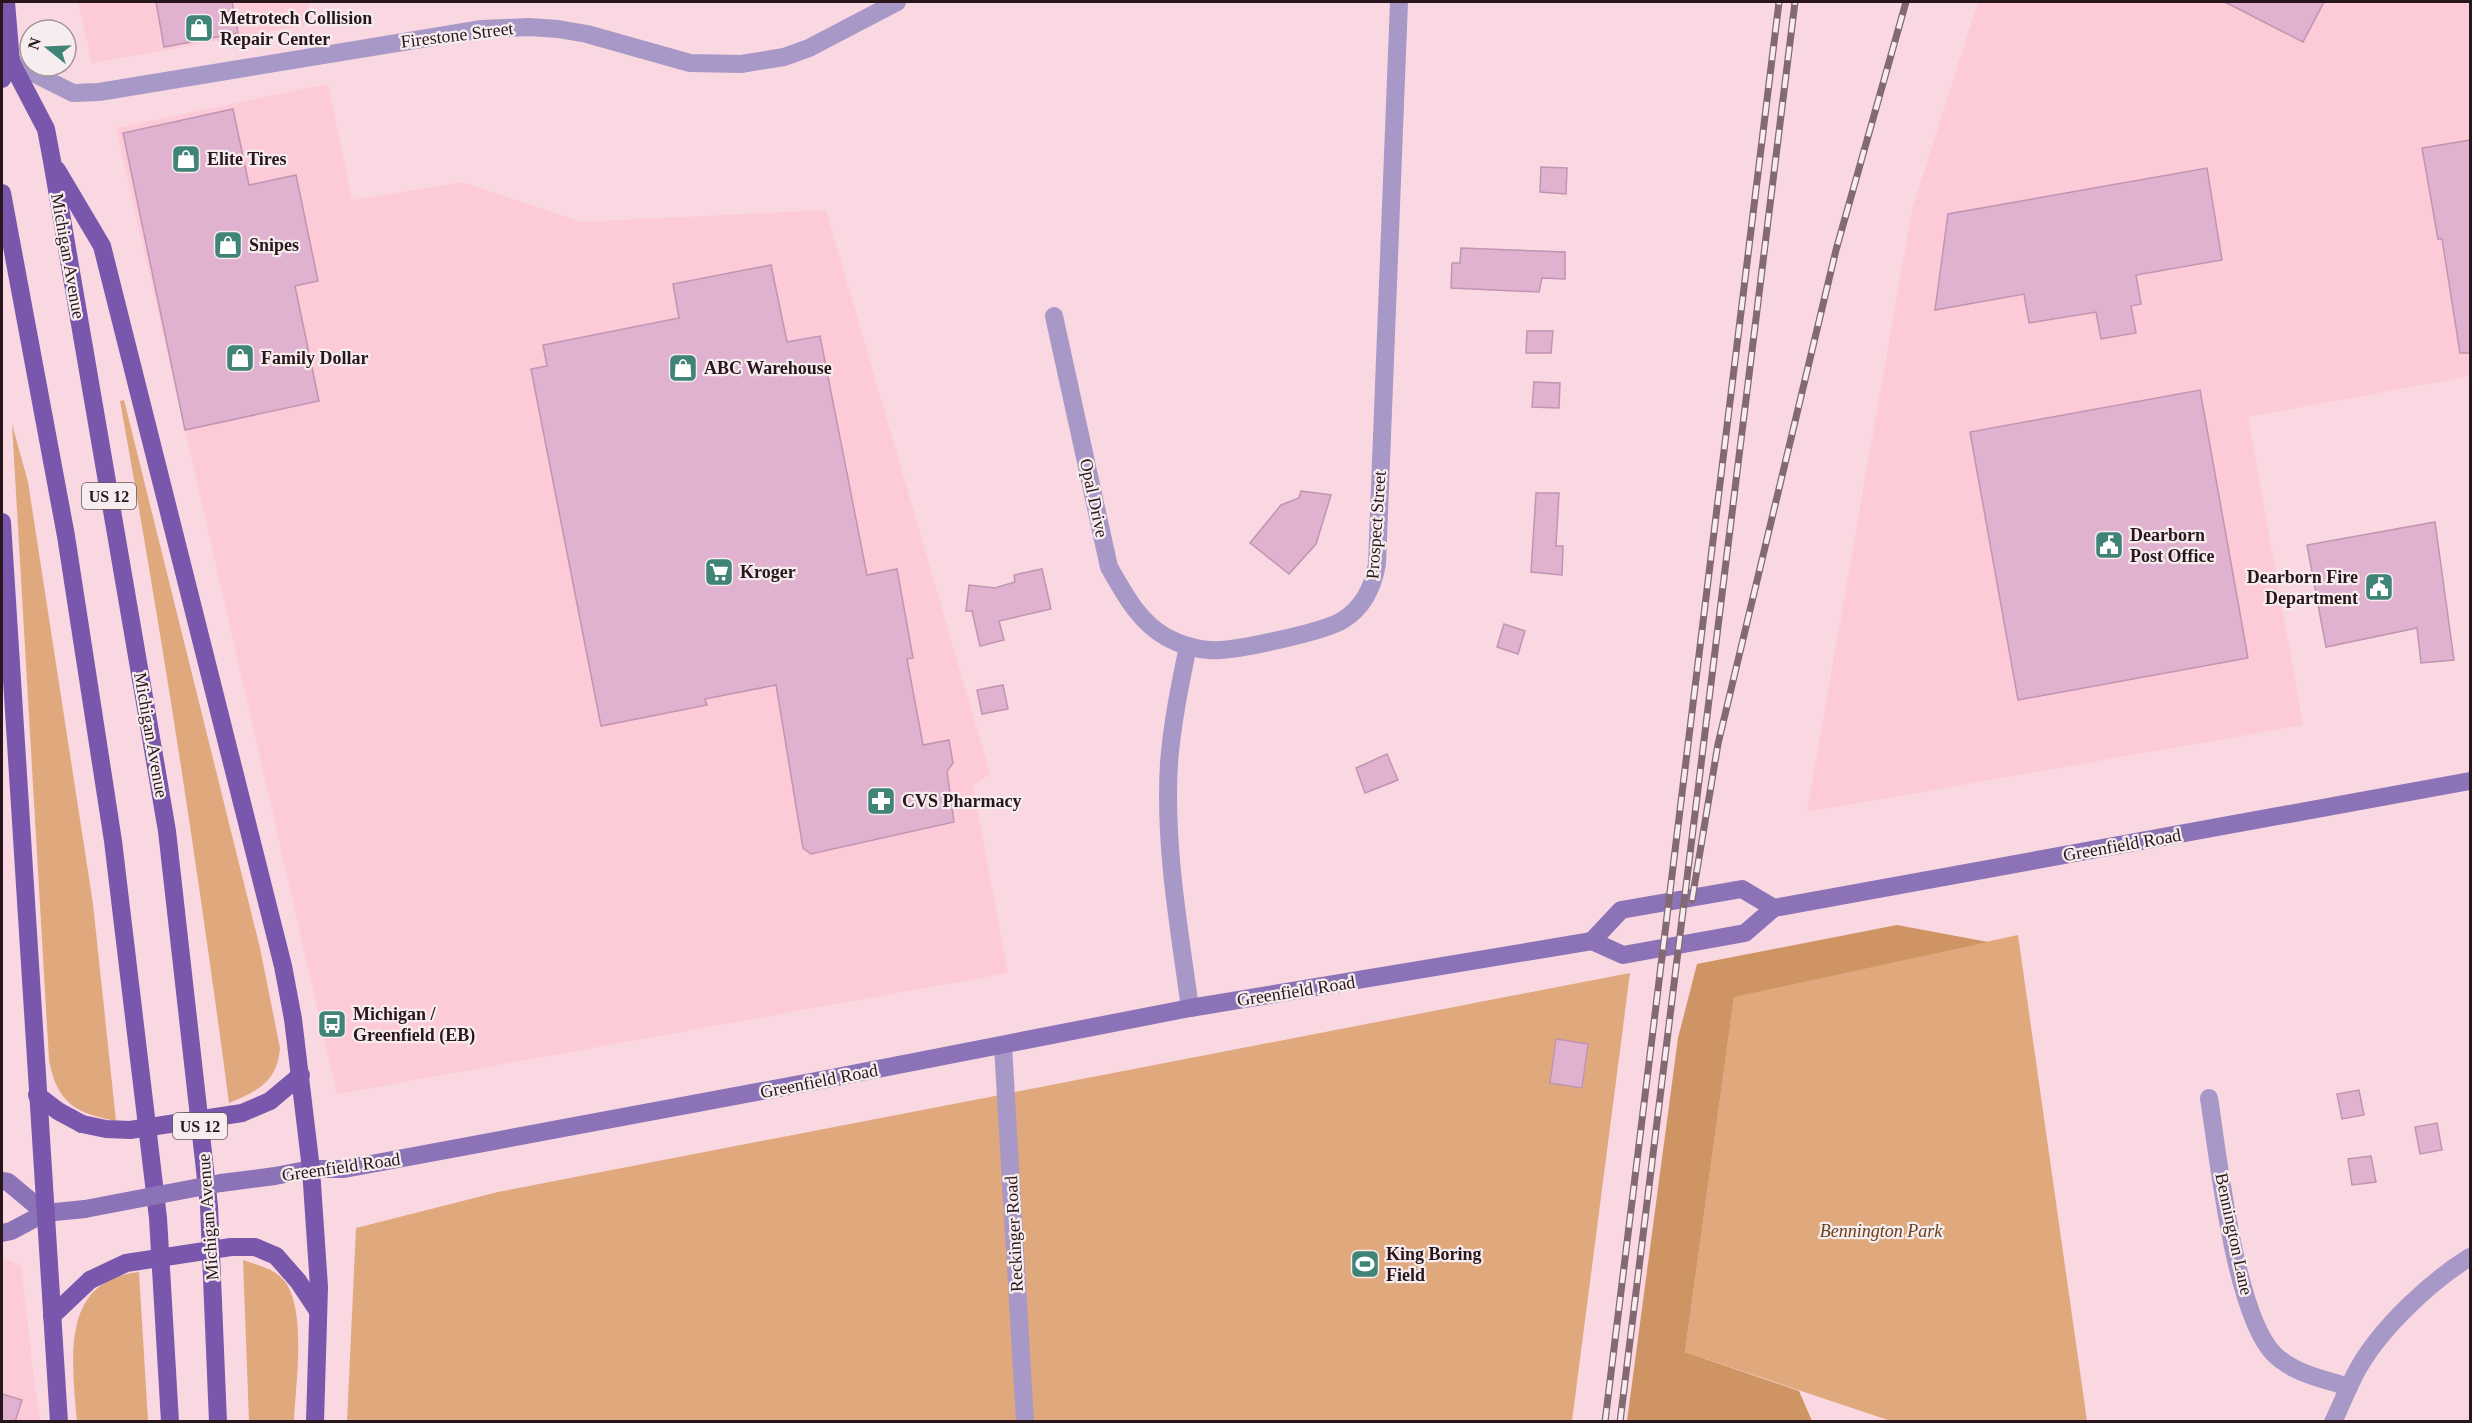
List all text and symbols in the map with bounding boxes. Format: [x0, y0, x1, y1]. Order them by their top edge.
place label: Metrotech Collision Repair Center [220, 8, 372, 49]
shop icon: Metrotech Collision Repair Center [183, 12, 215, 44]
north arrow [18, 18, 78, 78]
street label: Firestone Street [399, 18, 515, 52]
text: N [24, 35, 44, 52]
shop icon: Elite Tires [170, 143, 202, 175]
place label: Elite Tires [207, 149, 287, 169]
street label: Michigan Avenue [47, 192, 89, 320]
shop icon: Snipes [212, 229, 244, 261]
place label: Snipes [249, 235, 299, 255]
shop icon: Family Dollar [224, 342, 256, 374]
place label: Family Dollar [261, 348, 368, 368]
shop icon: ABC Warehouse [667, 352, 699, 384]
place label: ABC Warehouse [704, 358, 832, 378]
street label: Opal Drive [1076, 457, 1112, 539]
street label: Prospect Street [1362, 470, 1390, 580]
road number: US 12 [82, 483, 136, 509]
place label: Dearborn Post Office [2130, 525, 2214, 566]
public building icon: Dearborn Post Office [2093, 529, 2125, 561]
supermarket icon: Kroger [703, 556, 735, 588]
place label: Kroger [740, 562, 796, 582]
place label: Dearborn Fire Department [2247, 567, 2358, 608]
public building icon: Dearborn Fire Department [2363, 571, 2395, 603]
street label: Michigan Avenue [130, 671, 172, 799]
pharmacy icon: CVS Pharmacy [865, 785, 897, 817]
place label: CVS Pharmacy [902, 791, 1022, 811]
street label: Greenfield Road [2061, 825, 2183, 865]
street label: Greenfield Road [1235, 972, 1357, 1010]
place label: Michigan / Greenfield (EB) [353, 1004, 475, 1046]
bus stop icon: Michigan / Greenfield (EB) [316, 1008, 348, 1040]
street label: Greenfield Road [758, 1060, 880, 1102]
road number: US 12 [173, 1113, 227, 1139]
street label: Greenfield Road [280, 1149, 402, 1185]
street label: Michigan Avenue [194, 1153, 222, 1281]
street label: Bennington Lane [2211, 1171, 2257, 1297]
street label: Reckinger Road [1001, 1175, 1027, 1293]
park label: Bennington Park [1820, 1221, 1943, 1241]
place label: King Boring Field [1386, 1244, 1482, 1285]
sports icon: King Boring Field [1349, 1248, 1381, 1280]

